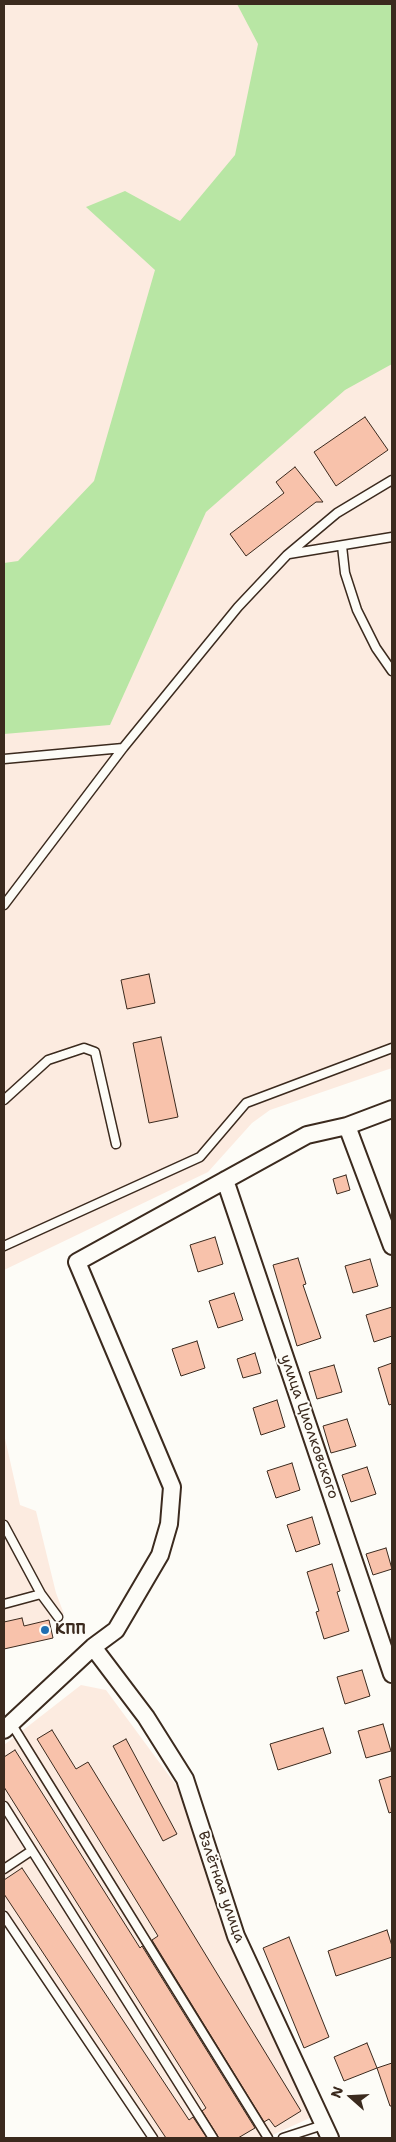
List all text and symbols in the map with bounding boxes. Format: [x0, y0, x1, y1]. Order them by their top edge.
street label: улица Циолковского [276, 1352, 342, 1502]
place label: КПП [55, 1621, 86, 1639]
marker: КПП [39, 1624, 51, 1636]
street label: Взлётная улица [193, 1829, 249, 1945]
north arrow [326, 2072, 376, 2122]
text: N [327, 2084, 347, 2100]

